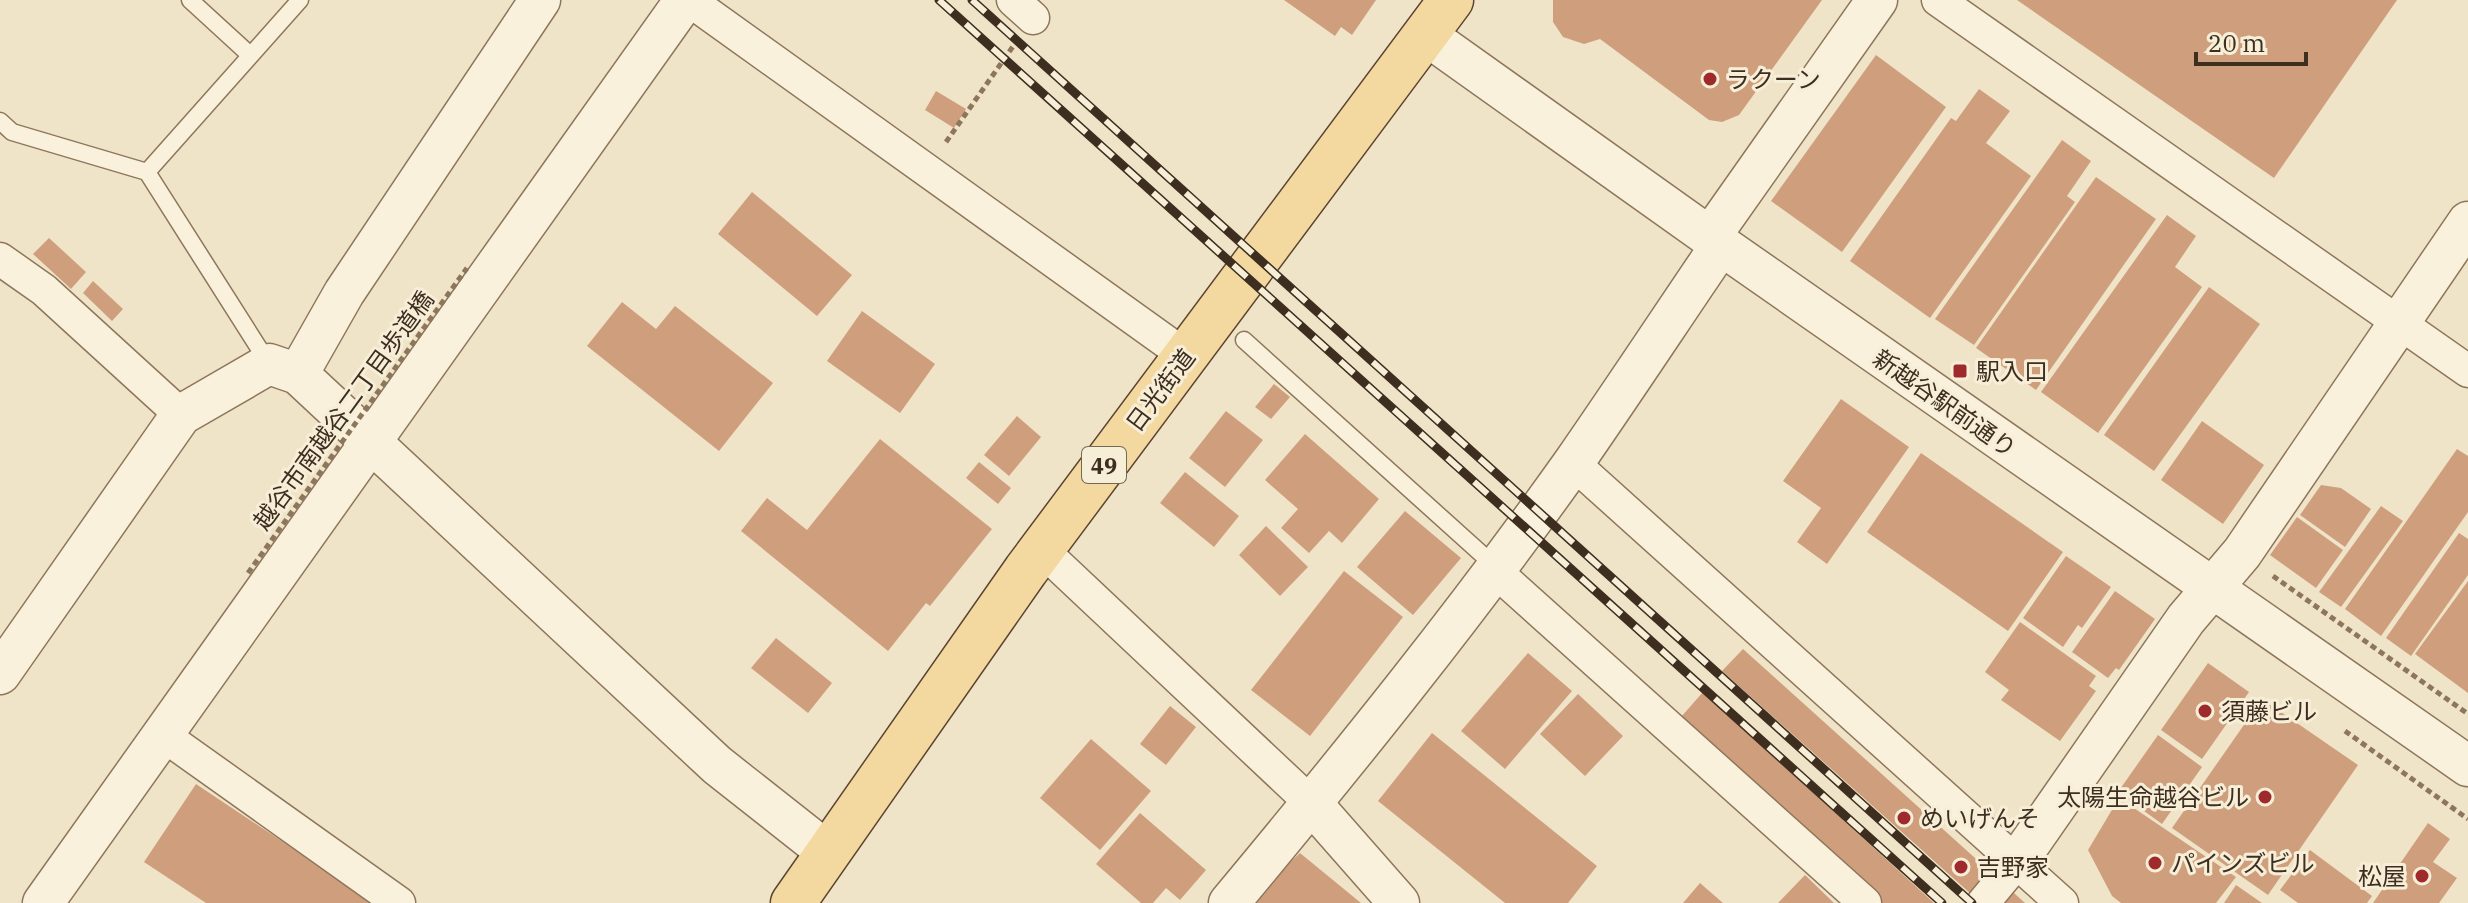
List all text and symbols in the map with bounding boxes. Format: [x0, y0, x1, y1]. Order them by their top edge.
scale bar [2196, 16, 2306, 66]
text: 20 m [2208, 27, 2265, 59]
place label: ラクーン [1726, 63, 1821, 95]
marker: ラクーン [1701, 70, 1719, 88]
street label: 越谷市南越谷二丁目歩道橋 [245, 284, 441, 536]
street label: 日光街道 [1118, 342, 1202, 438]
street label: 新越谷駅前通り [1867, 342, 2023, 464]
place label: 駅入口 [1976, 355, 2048, 387]
marker: 駅入口 [1951, 362, 1969, 380]
road number: 49 [1082, 447, 1126, 483]
place label: 須藤ビル [2221, 695, 2317, 727]
marker: 須藤ビル [2196, 702, 2214, 720]
place label: 太陽生命越谷ビル [2057, 781, 2249, 813]
marker: 太陽生命越谷ビル [2256, 788, 2274, 806]
place label: めいげんそ [1920, 802, 2040, 834]
marker: めいげんそ [1895, 809, 1913, 827]
place label: パインズビル [2171, 847, 2315, 879]
place label: 吉野家 [1977, 851, 2049, 883]
marker: パインズビル [2146, 854, 2164, 872]
marker: 吉野家 [1952, 858, 1970, 876]
place label: 松屋 [2358, 860, 2406, 892]
marker: 松屋 [2413, 867, 2431, 885]

